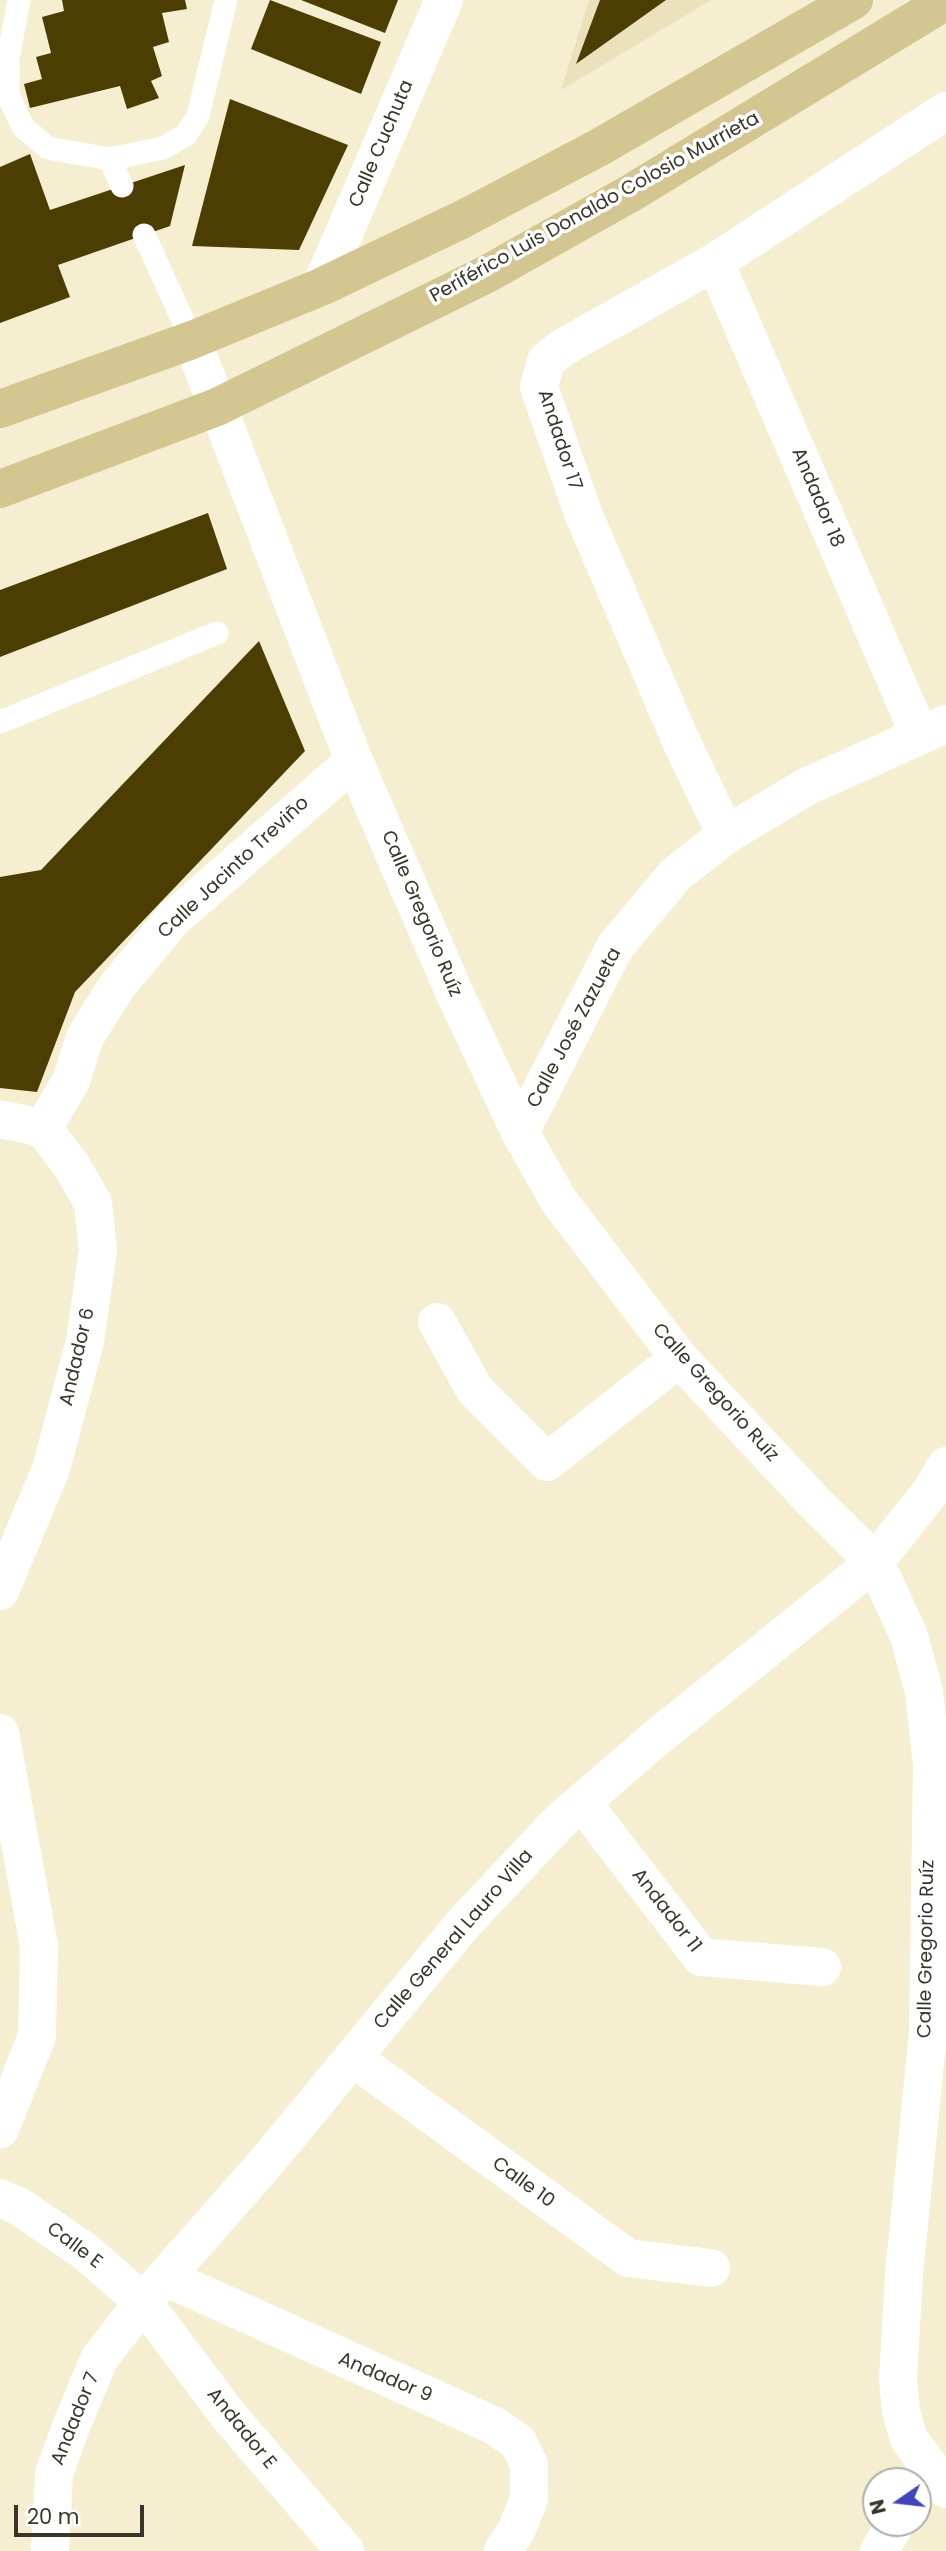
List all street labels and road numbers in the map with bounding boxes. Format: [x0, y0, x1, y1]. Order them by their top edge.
street label: Calle Cuchuta [345, 77, 419, 211]
street label: Periférico Luis Donaldo Colosio Murrieta [426, 108, 764, 308]
street label: Andador 17 [532, 387, 586, 493]
street label: Andador 18 [786, 445, 848, 551]
street label: Calle Jacinto Treviño [154, 792, 314, 944]
street label: Calle Gregorio Ruíz [376, 827, 466, 1001]
street label: Calle José Zazueta [523, 944, 627, 1112]
street label: Andador 6 [56, 1306, 100, 1408]
street label: Calle Gregorio Ruíz [647, 1319, 783, 1467]
street label: Calle General Lauro Villa [370, 1845, 538, 2035]
street label: Calle Gregorio Ruíz [914, 1860, 940, 2038]
street label: Andador 11 [626, 1865, 706, 1957]
street label: Calle 10 [487, 2153, 559, 2213]
street label: Calle E [42, 2218, 106, 2274]
street label: Andador 9 [335, 2348, 435, 2408]
street label: Andador 7 [47, 2369, 105, 2469]
street label: Andador E [201, 2384, 281, 2474]

